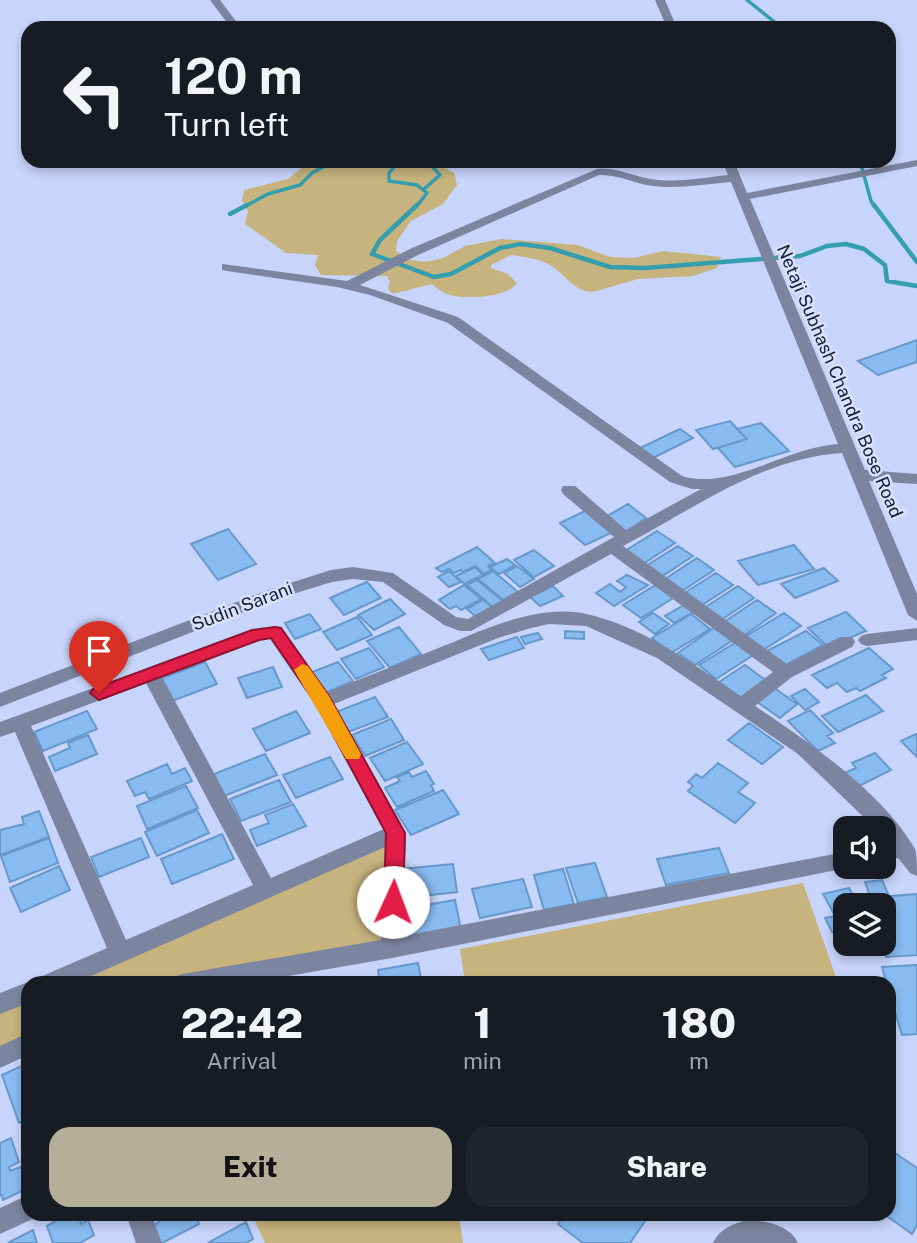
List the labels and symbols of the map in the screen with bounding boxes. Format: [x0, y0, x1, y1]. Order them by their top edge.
street label: Netaji Subhash Chandra Bose Road [773, 241, 907, 521]
street label: Sudin Sarani [189, 577, 295, 635]
pin [69, 621, 129, 693]
position arrow [356, 865, 430, 939]

